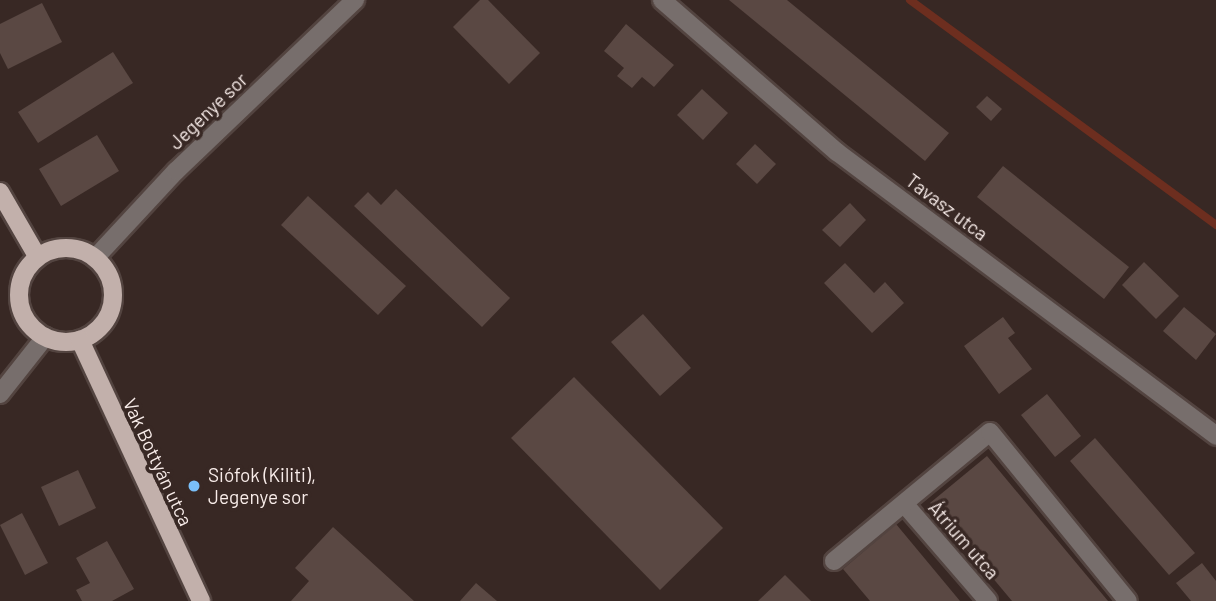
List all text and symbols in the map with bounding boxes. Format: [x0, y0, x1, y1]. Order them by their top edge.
street label: Jegenye sor [164, 68, 252, 154]
street label: Tavasz utca [902, 169, 992, 245]
street label: Vak Bottyán utca [119, 395, 197, 529]
place label: Siófok (Kiliti), Jegenye sor [208, 464, 316, 508]
marker: Siófok (Kiliti), Jegenye sor [186, 478, 202, 494]
street label: Átrium utca [924, 496, 1004, 584]

